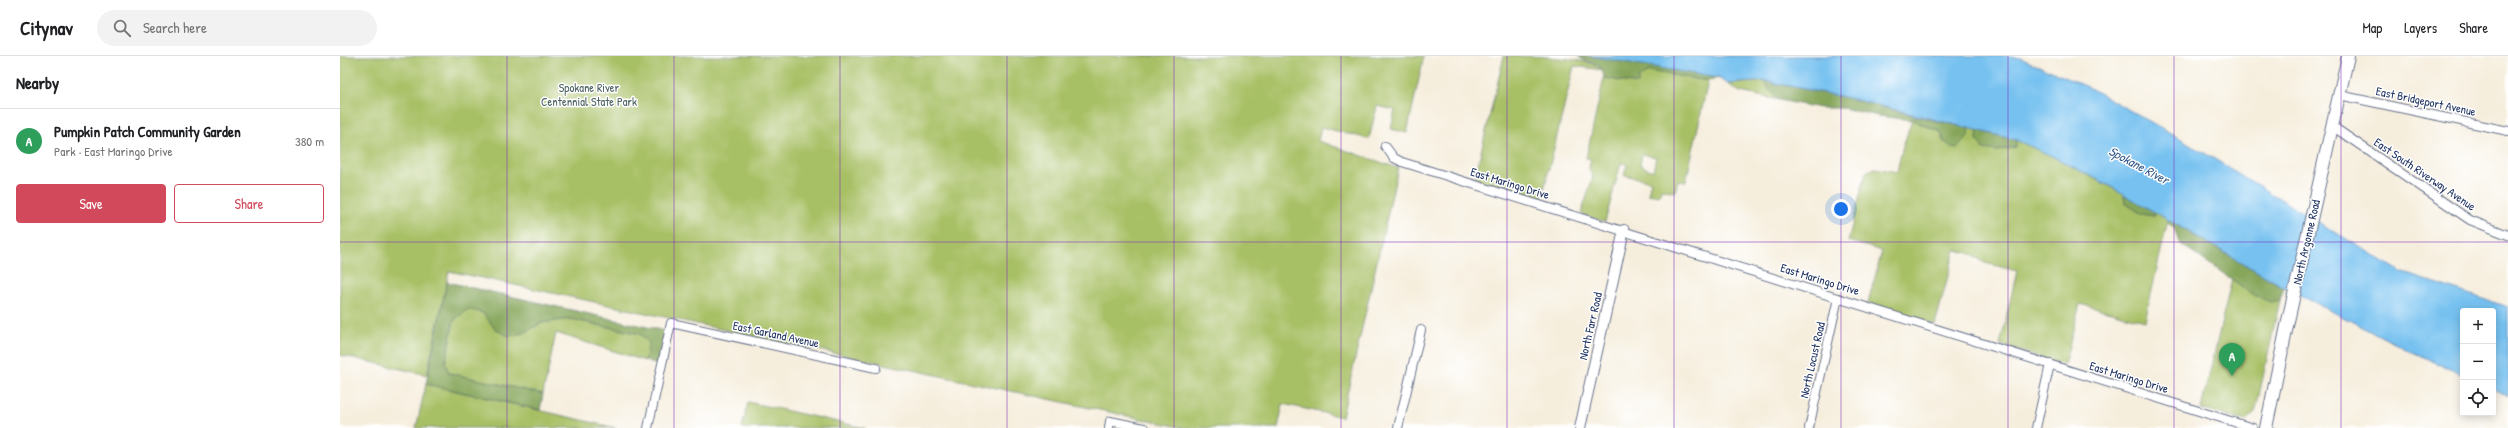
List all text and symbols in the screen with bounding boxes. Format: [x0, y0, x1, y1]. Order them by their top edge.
search box [97, 10, 377, 46]
text: Citynav [20, 15, 73, 41]
icon: search [111, 17, 133, 39]
text: Search here [143, 17, 207, 38]
text: Map [2362, 18, 2382, 37]
text: Layers [2404, 18, 2437, 37]
text: Share [2459, 18, 2488, 37]
text: Nearby [16, 71, 59, 94]
park label: Spokane River Centennial State Park [541, 79, 637, 110]
street label: East Bridgeport Avenue [2375, 82, 2478, 120]
text: Pumpkin Patch Community Garden [54, 121, 241, 142]
text: A [26, 132, 32, 150]
text: 380 m [295, 132, 324, 150]
street label: East South Riverway Avenue [2371, 134, 2479, 215]
text: Park · East Maringo Drive [54, 142, 173, 160]
water label: Spokane River [2105, 142, 2174, 190]
street label: East Maringo Drive [1468, 163, 1552, 203]
button: Save [16, 184, 166, 223]
button: Share [174, 184, 324, 223]
street label: North Argonne Road [2288, 198, 2324, 286]
your location [1831, 199, 1851, 219]
street label: East Maringo Drive [1778, 259, 1862, 299]
street label: North Farr Road [1574, 290, 1606, 361]
map controls [2460, 308, 2496, 416]
button: + [2460, 308, 2496, 344]
street label: East Garland Avenue [731, 317, 821, 351]
street label: North Locust Road [1795, 320, 1829, 400]
pin: A [2219, 343, 2245, 376]
button: − [2460, 344, 2496, 380]
street label: East Maringo Drive [2087, 357, 2171, 397]
button: locate [2460, 380, 2496, 416]

